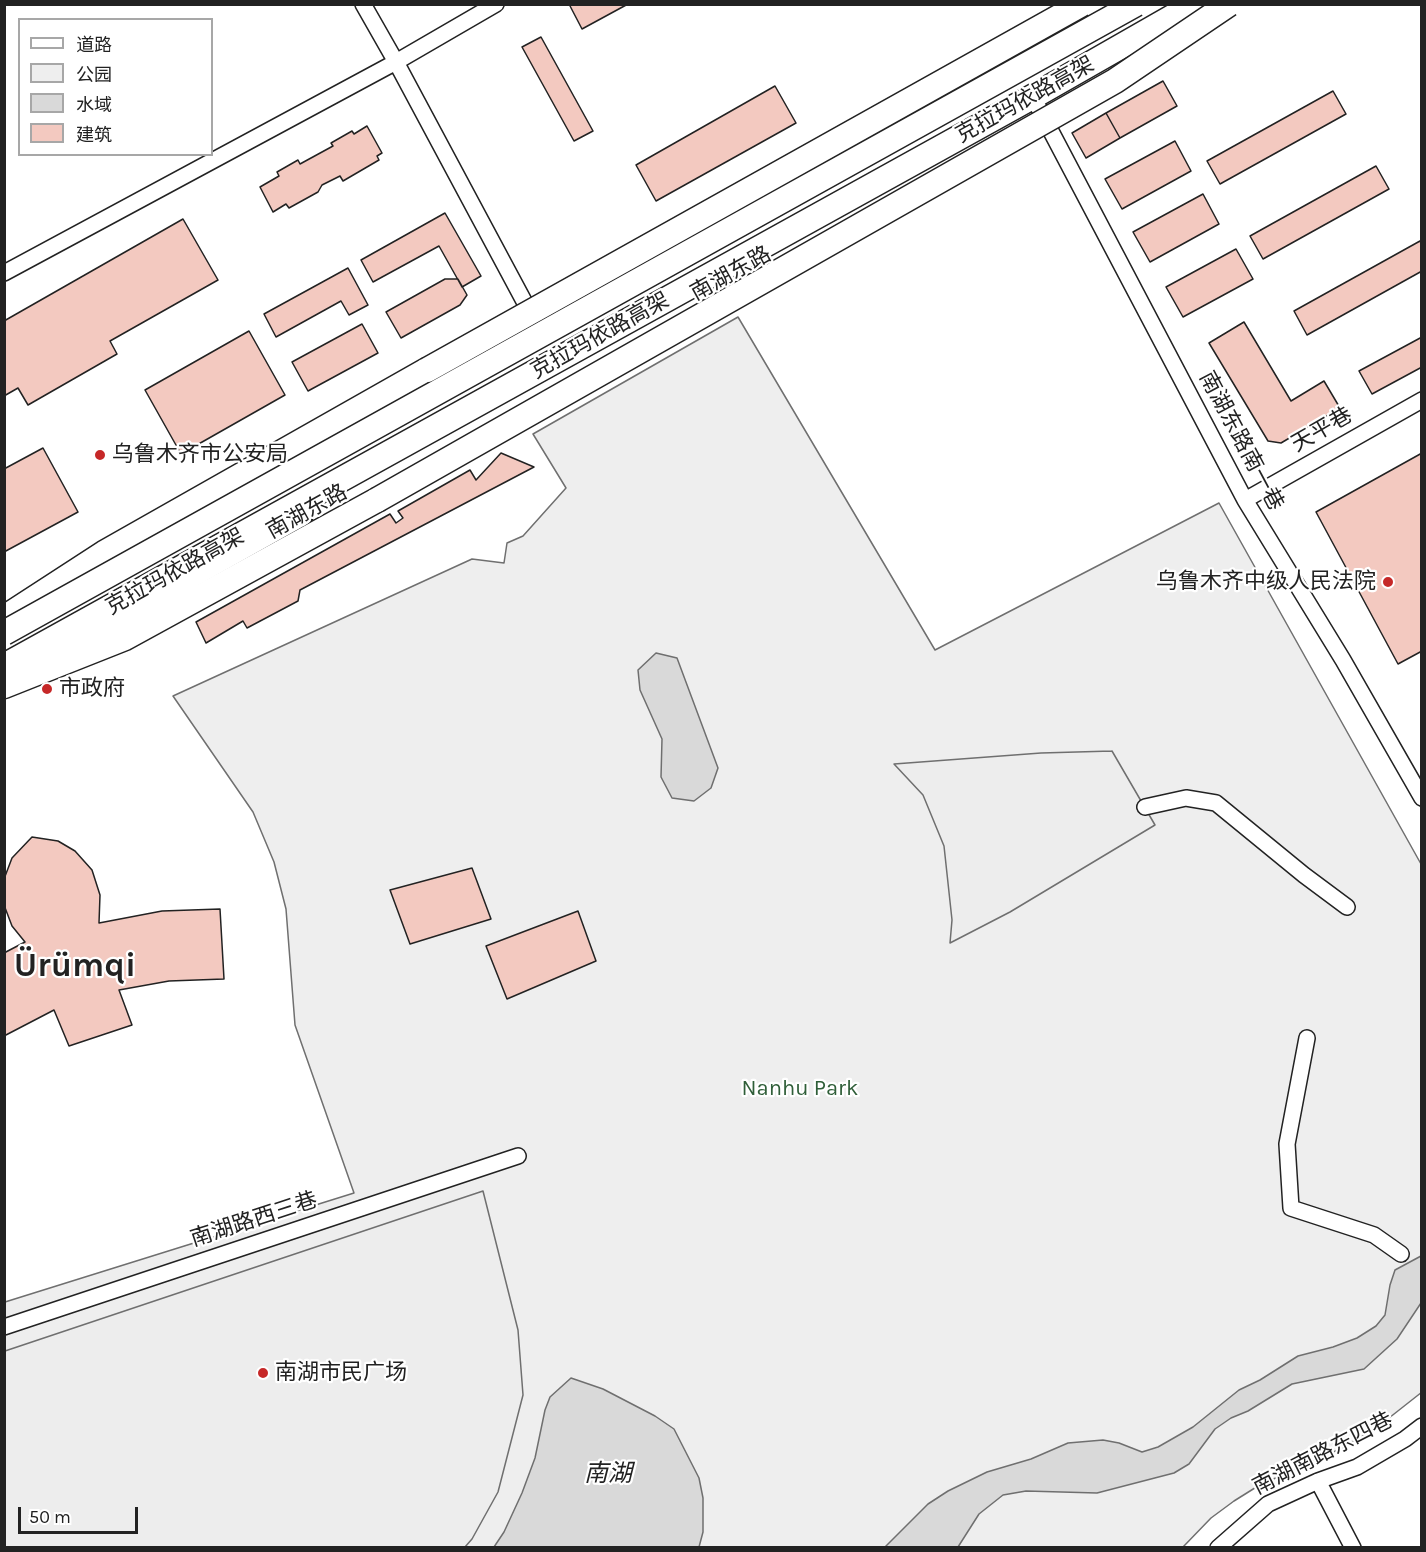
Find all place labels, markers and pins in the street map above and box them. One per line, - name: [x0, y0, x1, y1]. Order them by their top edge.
- place label: 乌鲁木齐市公安局: [112, 442, 288, 468]
- marker: 乌鲁木齐市公安局: [93, 448, 107, 462]
- place label: 乌鲁木齐中级人民法院: [1156, 569, 1376, 595]
- marker: 乌鲁木齐中级人民法院: [1381, 575, 1395, 589]
- place label: 市政府: [59, 676, 125, 702]
- marker: 市政府: [40, 682, 54, 696]
- place label: 南湖市民广场: [275, 1360, 407, 1386]
- marker: 南湖市民广场: [256, 1366, 270, 1380]

